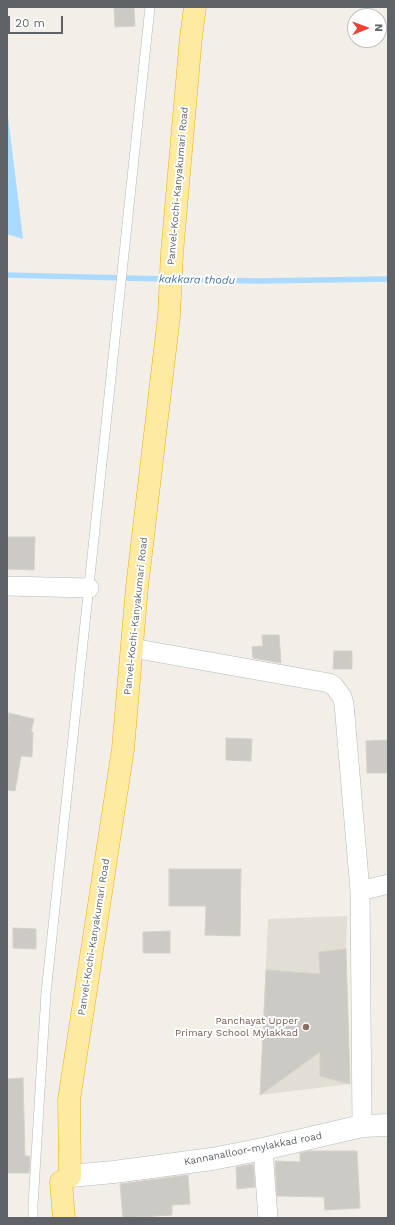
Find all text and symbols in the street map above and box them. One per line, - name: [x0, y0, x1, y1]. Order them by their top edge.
- scale bar: [10, 8, 65, 34]
- north arrow: [347, 8, 387, 48]
- text: 20 m: [15, 16, 45, 30]
- text: N: [372, 24, 385, 32]
- street label: Panvel-Kochi-Kanyakumari Road: [165, 106, 191, 266]
- water label: kakkara thodu: [159, 273, 235, 287]
- street label: Panvel-Kochi-Kanyakumari Road: [122, 536, 150, 696]
- street label: Panvel-Kochi-Kanyakumari Road: [76, 858, 112, 1016]
- place label: Panchayat Upper Primary School Mylakkad: [175, 1015, 298, 1038]
- marker: Panchayat Upper Primary School Mylakkad: [301, 1022, 311, 1032]
- street label: Kannanalloor-mylakkad road: [183, 1130, 323, 1168]

